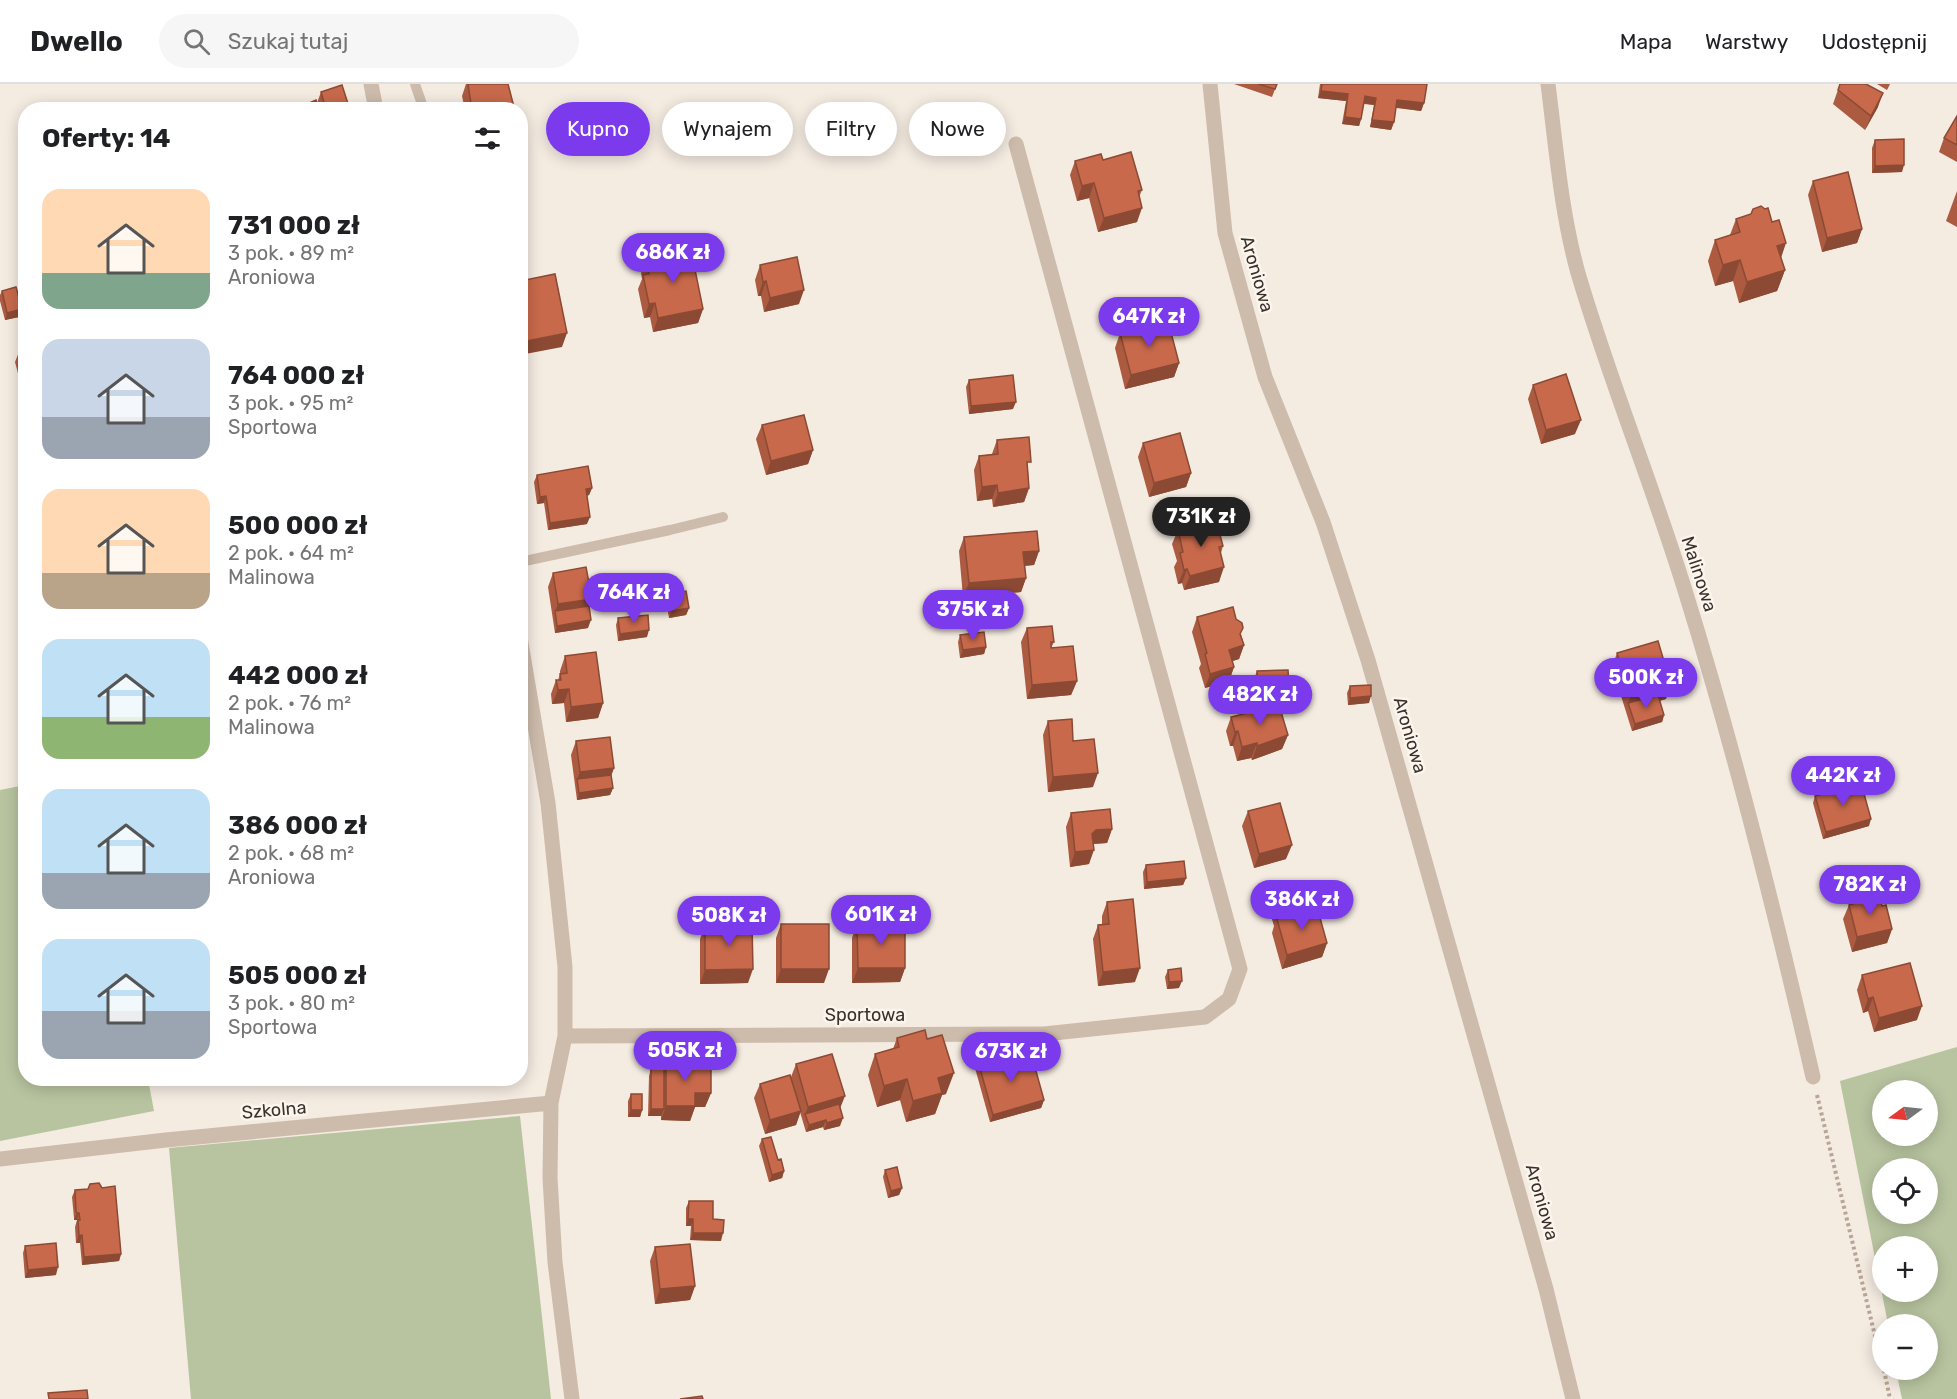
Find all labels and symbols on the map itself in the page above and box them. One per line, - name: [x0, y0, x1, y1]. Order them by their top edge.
- pin: 686K zł: [618, 233, 728, 284]
- street label: Aroniowa: [1236, 233, 1278, 315]
- pin: 647K zł: [1094, 297, 1204, 348]
- pin: 731K zł: [1146, 497, 1256, 548]
- street label: Malinowa: [1676, 533, 1722, 615]
- pin: 764K zł: [579, 573, 689, 624]
- pin: 375K zł: [918, 590, 1028, 641]
- pin: 500K zł: [1591, 658, 1701, 709]
- pin: 482K zł: [1205, 675, 1315, 726]
- street label: Aroniowa: [1389, 694, 1431, 776]
- pin: 442K zł: [1788, 756, 1898, 807]
- pin: 782K zł: [1815, 865, 1925, 916]
- pin: 386K zł: [1247, 880, 1357, 931]
- pin: 601K zł: [826, 895, 936, 946]
- pin: 508K zł: [674, 896, 784, 947]
- street label: Sportowa: [825, 1004, 905, 1026]
- pin: 505K zł: [630, 1031, 740, 1082]
- pin: 673K zł: [956, 1032, 1066, 1083]
- north arrow: [1872, 1080, 1938, 1146]
- street label: Szkolna: [241, 1096, 307, 1124]
- street label: Aroniowa: [1521, 1161, 1563, 1243]

